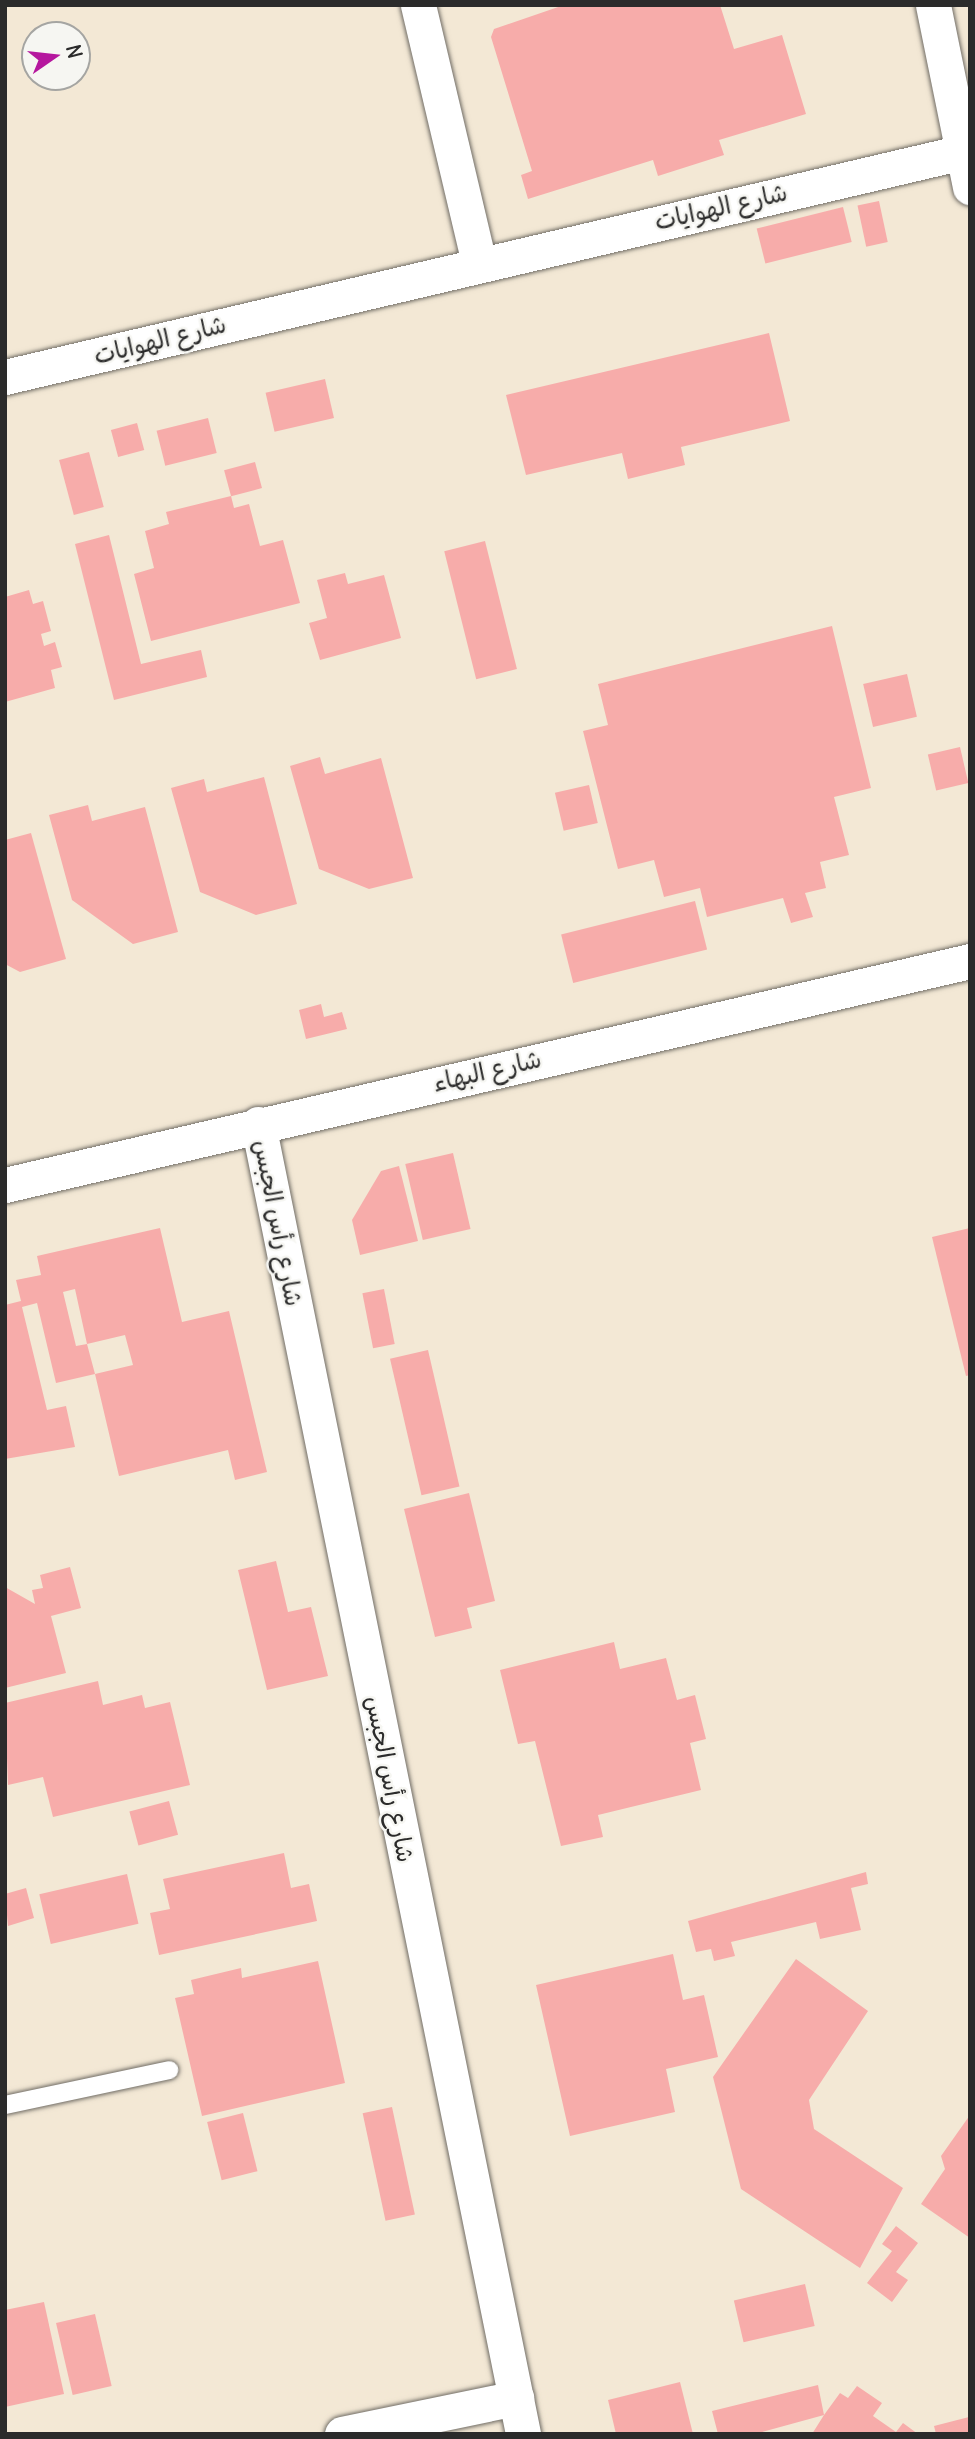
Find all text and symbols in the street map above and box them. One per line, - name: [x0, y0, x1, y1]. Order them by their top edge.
- north arrow: [21, 21, 91, 91]
- text: N: [61, 42, 88, 61]
- street label: شارع الهوايات: [652, 178, 790, 236]
- street label: شارع الهوايات: [91, 310, 229, 370]
- street label: شارع البهاء: [430, 1045, 544, 1097]
- street label: شارع رأس الجبس: [248, 1137, 308, 1309]
- street label: شارع رأس الجبس: [360, 1693, 420, 1865]

